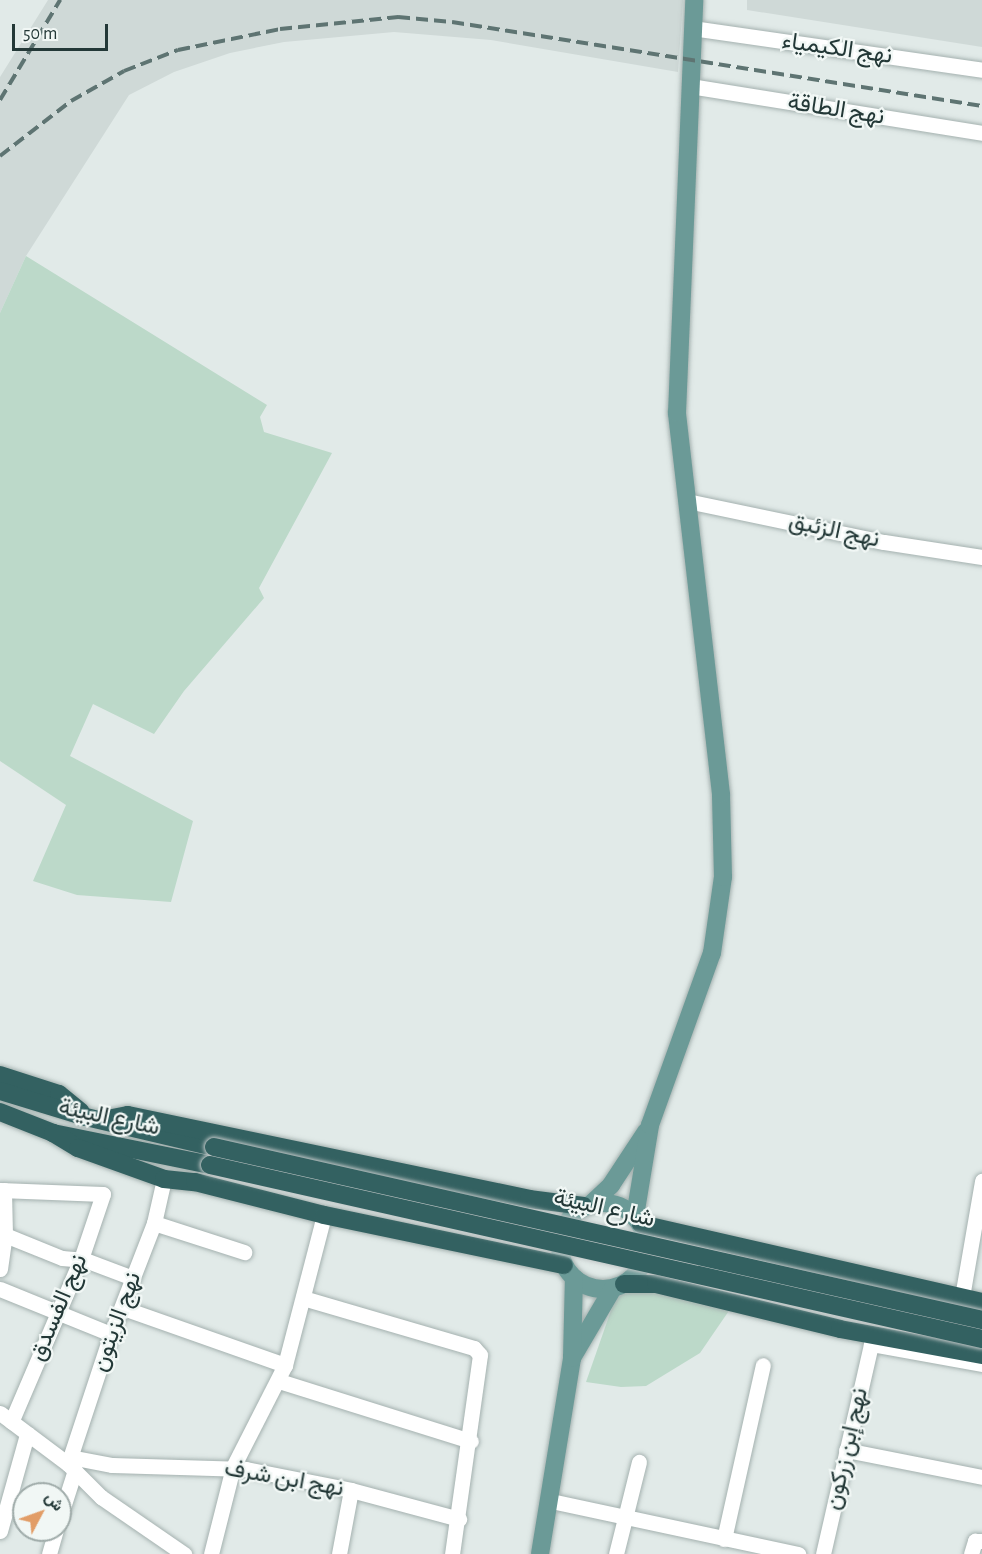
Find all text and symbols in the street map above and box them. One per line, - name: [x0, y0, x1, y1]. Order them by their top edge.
- scale bar: [15, 12, 111, 50]
- text: 50 m: [23, 25, 57, 43]
- street label: نهج الكيمياء: [780, 27, 894, 71]
- street label: نهج الطاقة: [786, 88, 886, 132]
- street label: نهج الزئبق: [786, 507, 882, 555]
- street label: شارع البيئة: [56, 1093, 162, 1143]
- street label: شارع البيئة: [551, 1183, 657, 1235]
- street label: نهج الفسدق: [24, 1250, 94, 1366]
- street label: نهج الزيتون: [86, 1268, 148, 1376]
- street label: نهج إبن زركون: [819, 1385, 875, 1513]
- street label: نهج ابن شرف: [222, 1454, 346, 1504]
- north arrow: [12, 1482, 72, 1542]
- text: ش: [42, 1489, 66, 1514]

